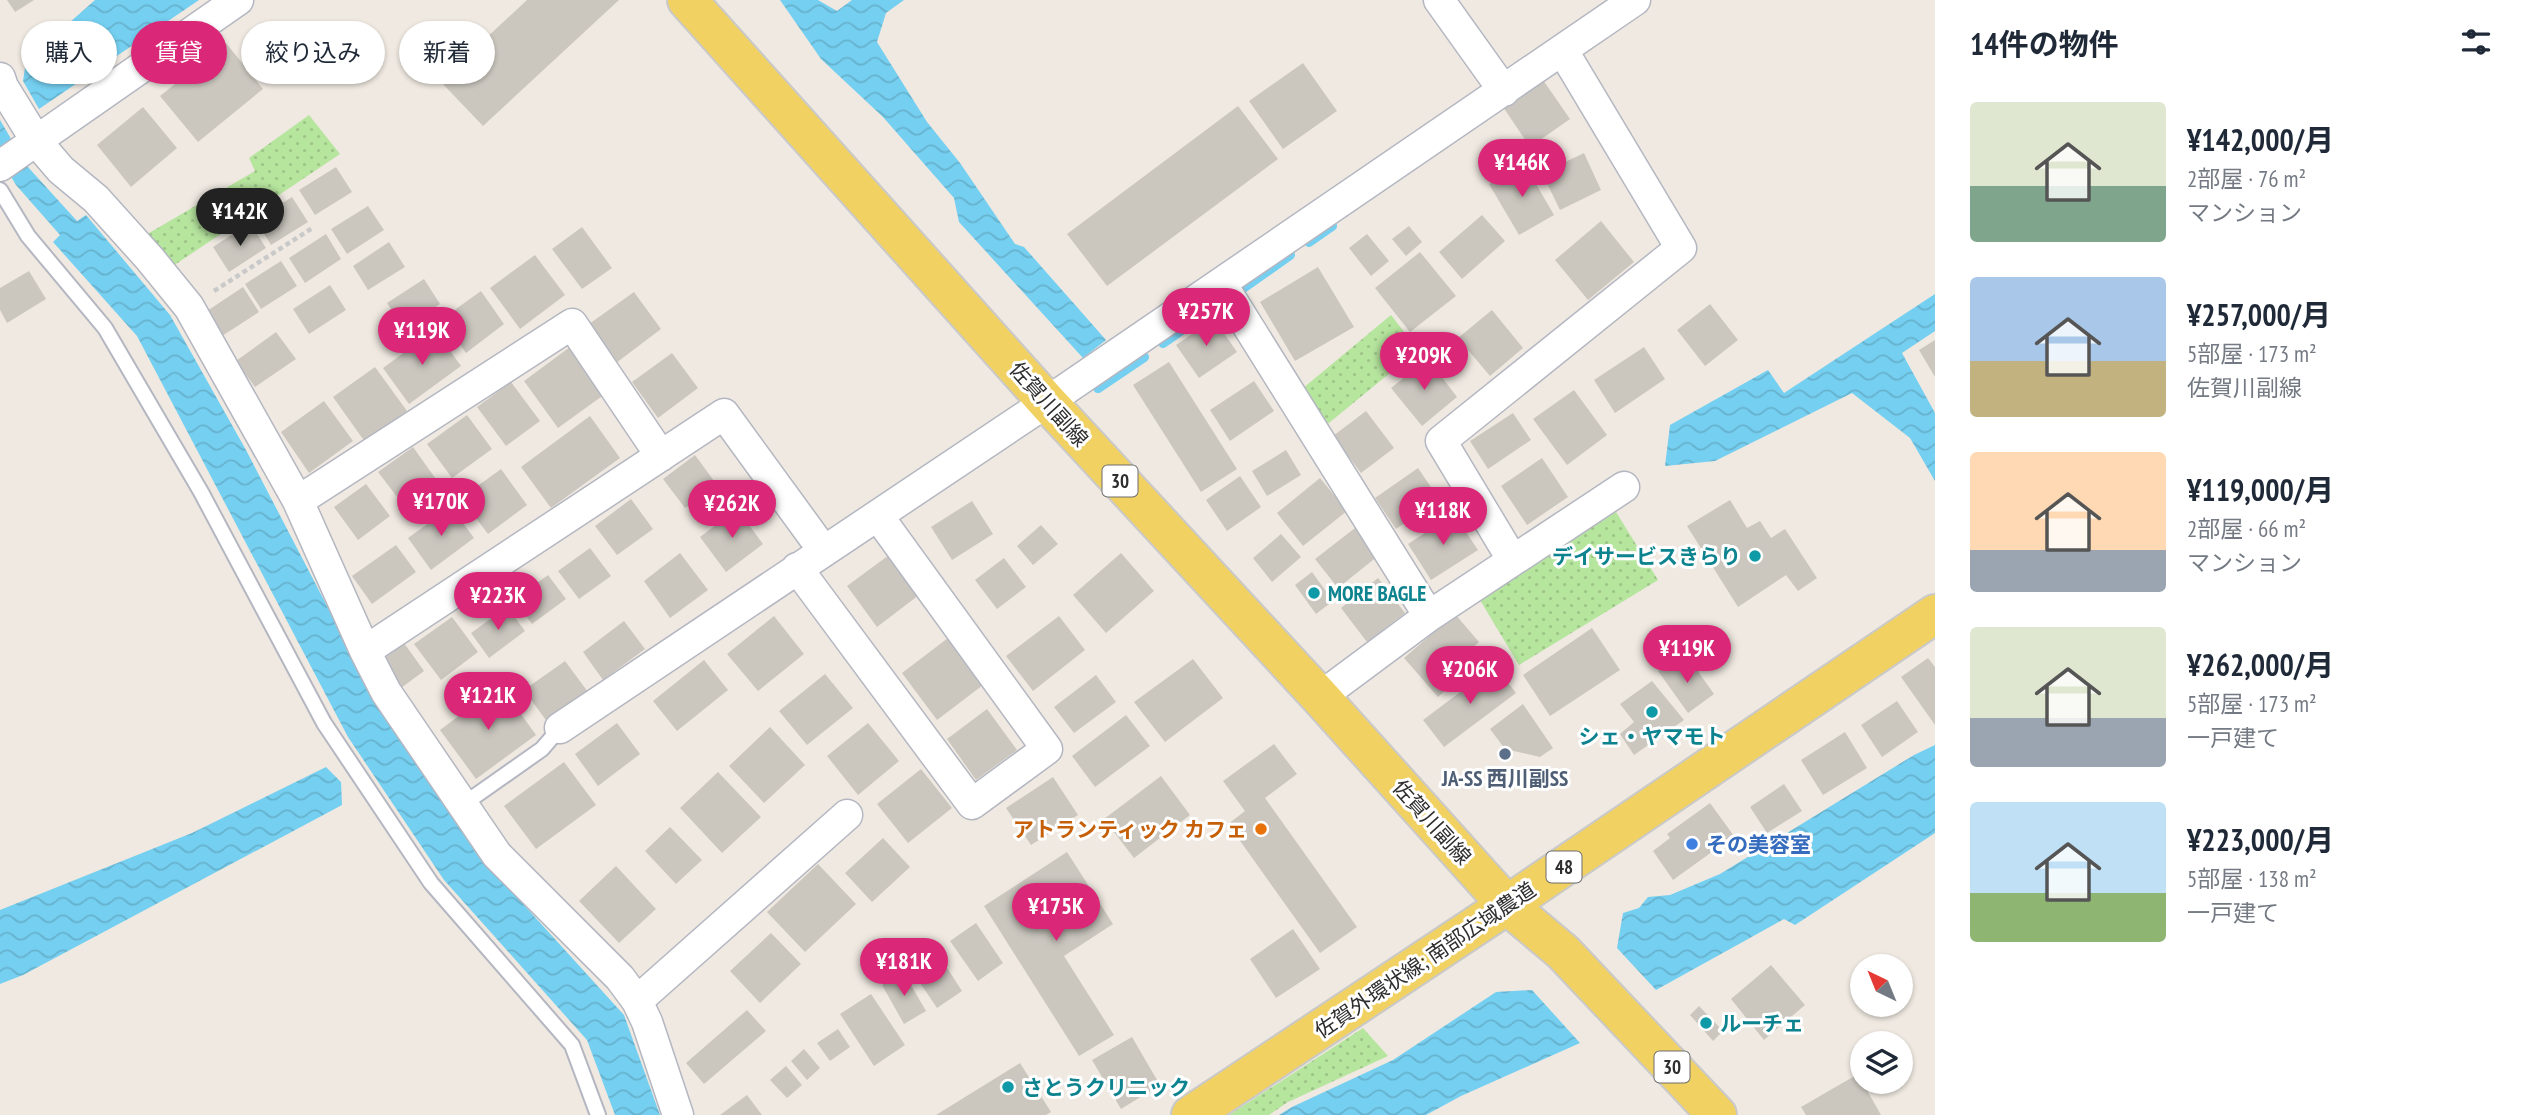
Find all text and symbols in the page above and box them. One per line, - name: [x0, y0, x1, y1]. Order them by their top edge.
- chip: 購入: [21, 21, 117, 84]
- chip: 賃貸: [131, 21, 227, 84]
- chip: 絞り込み: [241, 21, 385, 84]
- chip: 新着: [399, 21, 495, 84]
- icon: filters: [2457, 23, 2495, 61]
- text: 14件の物件: [1970, 24, 2119, 63]
- text: ¥142,000/月: [2187, 120, 2334, 159]
- icon: home: [2026, 130, 2110, 214]
- pin: ¥146K: [1473, 140, 1571, 199]
- text: ¥146K: [1494, 147, 1550, 176]
- text: 2部屋 · 76 m²: [2187, 164, 2306, 193]
- pin: ¥142K: [191, 188, 289, 248]
- text: ¥142K: [212, 196, 268, 225]
- text: マンション: [2187, 198, 2302, 227]
- pin: ¥257K: [1157, 288, 1255, 348]
- text: ¥257,000/月: [2187, 295, 2331, 334]
- text: ¥257K: [1178, 296, 1234, 325]
- icon: home: [2026, 305, 2110, 389]
- pin: ¥119K: [373, 308, 471, 367]
- text: ¥119K: [394, 315, 450, 344]
- pin: ¥209K: [1375, 332, 1473, 392]
- text: 5部屋 · 173 m²: [2187, 339, 2317, 368]
- text: ¥209K: [1396, 340, 1452, 369]
- street label: 佐賀川副線: [1004, 356, 1094, 452]
- text: 佐賀川副線: [2187, 373, 2302, 402]
- road number: 30: [1102, 466, 1138, 496]
- text: ¥119,000/月: [2187, 470, 2334, 509]
- pin: ¥170K: [392, 478, 490, 538]
- pin: ¥262K: [683, 480, 781, 540]
- icon: home: [2026, 480, 2110, 564]
- text: ¥170K: [413, 486, 469, 515]
- text: ¥262K: [704, 488, 760, 517]
- pin: ¥118K: [1394, 488, 1492, 547]
- text: ¥118K: [1415, 495, 1471, 524]
- text: 2部屋 · 66 m²: [2187, 514, 2306, 543]
- place label: デイサービスきらり: [1552, 543, 1741, 570]
- marker: デイサービスきらり: [1747, 548, 1763, 564]
- text: マンション: [2187, 548, 2302, 577]
- pin: ¥223K: [449, 572, 547, 632]
- text: ¥223K: [470, 580, 526, 609]
- place label: MORE BAGLE: [1328, 580, 1426, 607]
- marker: MORE BAGLE: [1306, 585, 1322, 601]
- pin: ¥119K: [1638, 626, 1736, 685]
- text: ¥119K: [1659, 633, 1715, 662]
- text: ¥262,000/月: [2187, 645, 2334, 684]
- pin: ¥206K: [1421, 646, 1519, 706]
- text: ¥206K: [1442, 654, 1498, 683]
- icon: home: [2026, 655, 2110, 739]
- pin: ¥121K: [439, 672, 537, 732]
- text: ¥121K: [460, 680, 516, 709]
- text: 5部屋 · 173 m²: [2187, 689, 2317, 718]
- marker: シェ・ヤマモト: [1644, 704, 1660, 720]
- place label: シェ・ヤマモト: [1579, 723, 1726, 750]
- text: 一戸建て: [2187, 723, 2279, 752]
- marker: JA-SS 西川副SS: [1497, 746, 1513, 762]
- place label: JA-SS 西川副SS: [1441, 765, 1568, 792]
- street label: 佐賀川副線: [1387, 774, 1477, 870]
- place label: アトランティック カフェ: [1013, 816, 1247, 843]
- text: ¥223,000/月: [2187, 820, 2334, 859]
- marker: アトランティック カフェ: [1253, 821, 1269, 837]
- icon: home: [2026, 830, 2110, 914]
- place label: その美容室: [1706, 831, 1811, 858]
- marker: その美容室: [1684, 836, 1700, 852]
- road number: 48: [1546, 852, 1582, 882]
- text: 5部屋 · 138 m²: [2187, 864, 2317, 893]
- street label: 佐賀外環状線; 南部広域農道: [1309, 876, 1541, 1044]
- pin: ¥175K: [1007, 884, 1105, 943]
- text: ¥175K: [1028, 891, 1084, 920]
- text: 一戸建て: [2187, 898, 2279, 927]
- pin: ¥181K: [855, 939, 953, 998]
- text: ¥181K: [876, 946, 932, 975]
- north arrow: [1850, 954, 1913, 1017]
- map controls: [1850, 954, 1913, 1094]
- place label: ルーチェ: [1720, 1010, 1804, 1037]
- marker: ルーチェ: [1698, 1015, 1714, 1031]
- button: layers: [1850, 1031, 1913, 1094]
- road number: 30: [1654, 1051, 1690, 1082]
- place label: さとうクリニック: [1022, 1074, 1190, 1101]
- marker: さとうクリニック: [1000, 1079, 1016, 1095]

